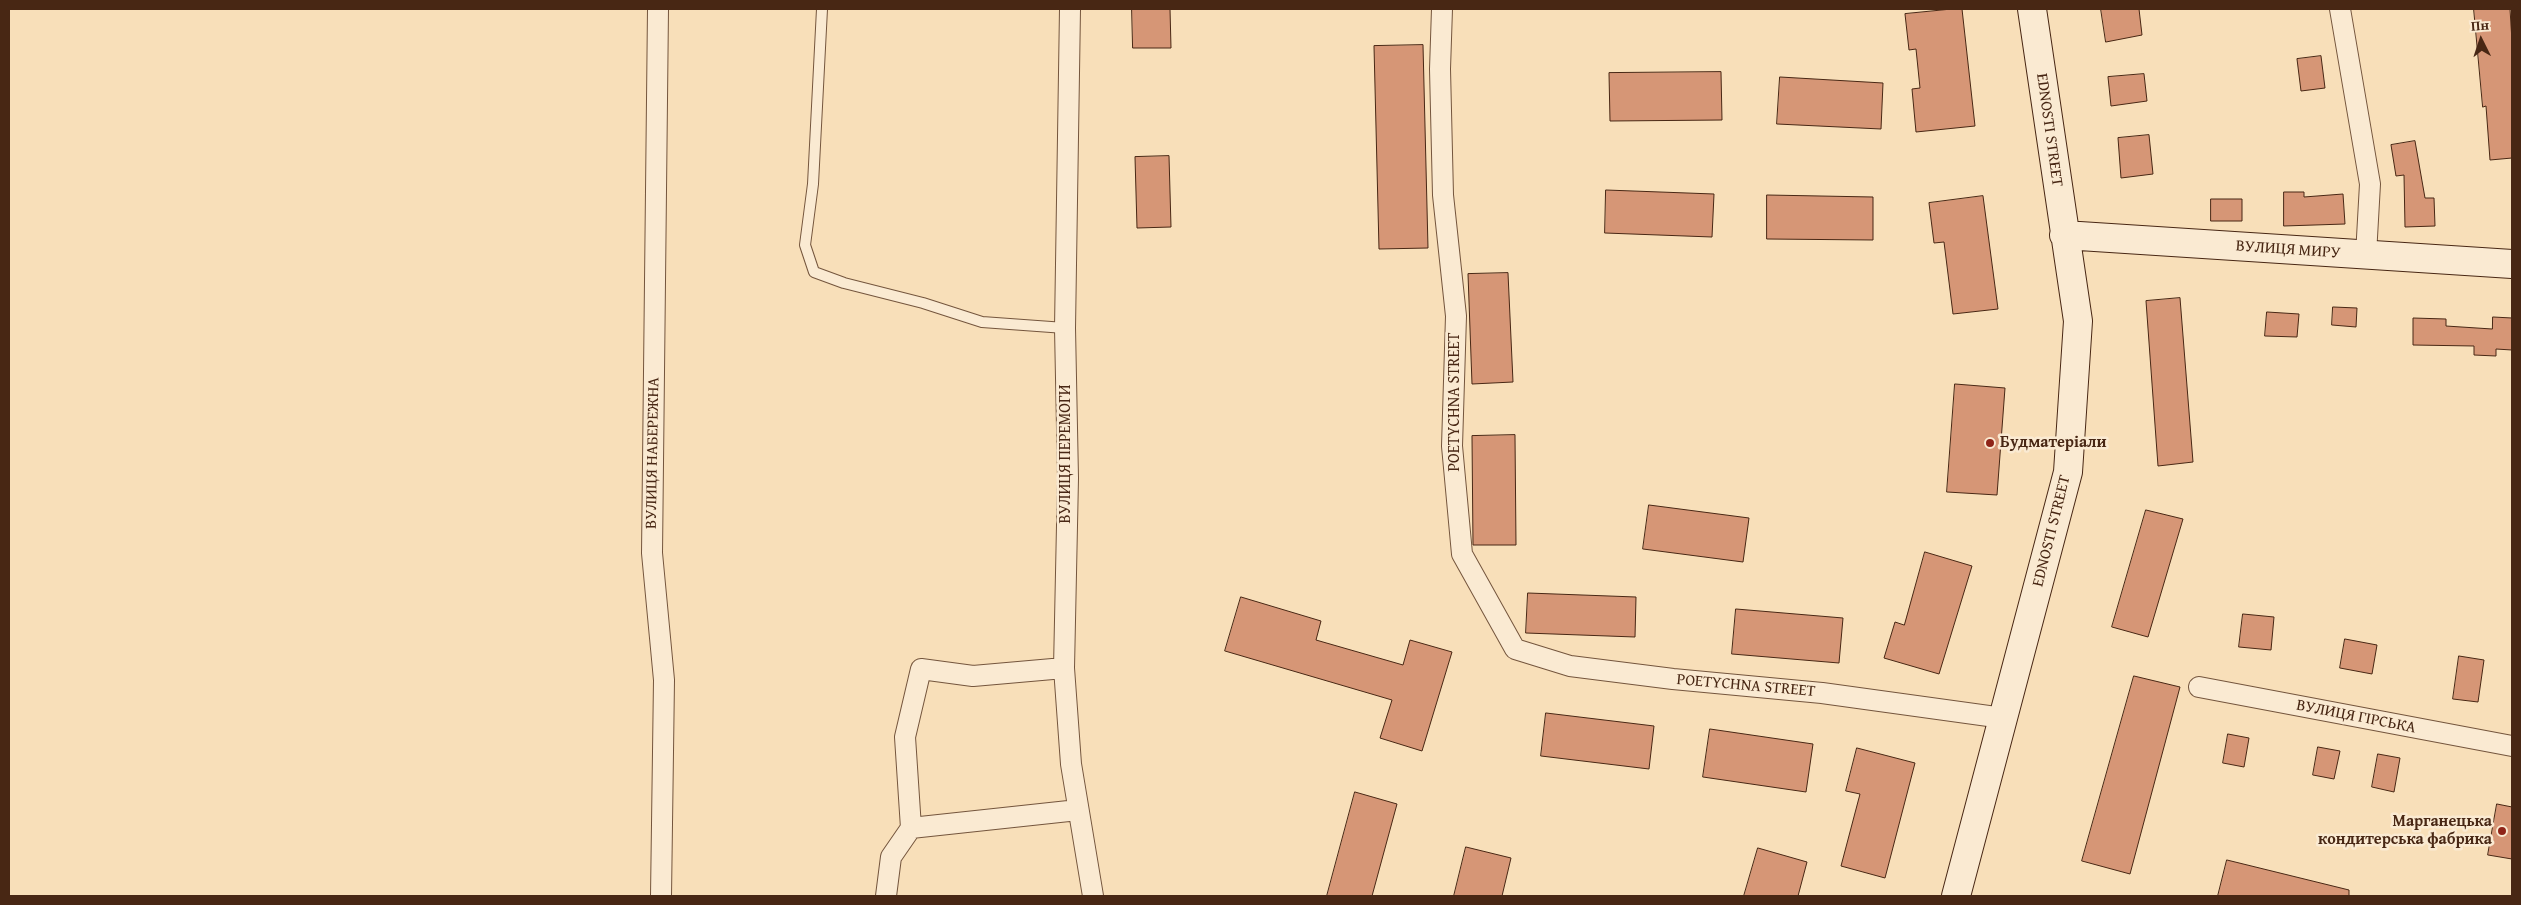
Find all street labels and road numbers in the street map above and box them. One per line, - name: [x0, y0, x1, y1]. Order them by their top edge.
- street label: EDNOSTI STREET: [2032, 72, 2066, 188]
- street label: ВУЛИЦЯ МИРУ: [2235, 237, 2341, 263]
- street label: POETYCHNA STREET: [1445, 332, 1465, 472]
- street label: ВУЛИЦЯ НАБЕРЕЖНА: [642, 377, 664, 529]
- street label: ВУЛИЦЯ ПЕРЕМОГИ: [1056, 385, 1076, 523]
- street label: EDNOSTI STREET: [2029, 473, 2075, 589]
- street label: POETYCHNA STREET: [1676, 670, 1816, 702]
- street label: ВУЛИЦЯ ГІРСЬКА: [2295, 696, 2417, 738]

